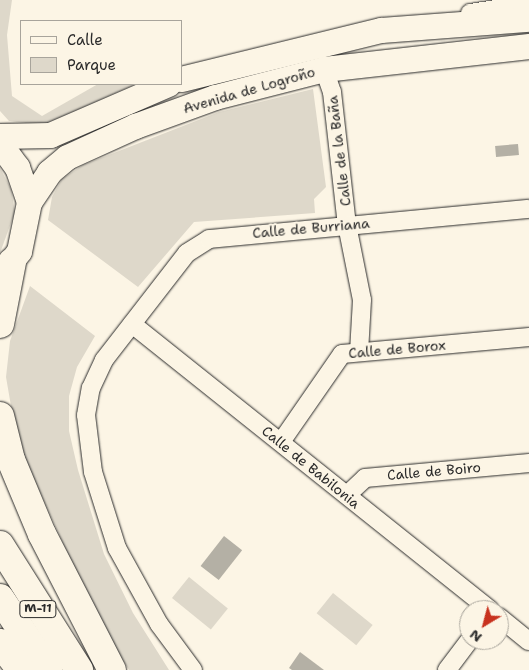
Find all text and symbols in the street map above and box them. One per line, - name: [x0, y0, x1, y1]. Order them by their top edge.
- legend: [20, 20, 182, 85]
- text: Calle: [67, 30, 103, 50]
- text: Parque: [67, 55, 116, 75]
- street label: Avenida de Logroño: [181, 63, 317, 117]
- street label: Calle de la Baña: [324, 95, 354, 207]
- street label: Calle de Burriana: [252, 215, 370, 241]
- street label: Calle de Borox: [348, 336, 446, 362]
- street label: Calle de Babilonia: [258, 422, 364, 512]
- street label: Calle de Boiro: [386, 459, 482, 483]
- road number: M-11: [19, 600, 57, 618]
- north arrow: [459, 600, 509, 650]
- text: N: [466, 626, 485, 647]

